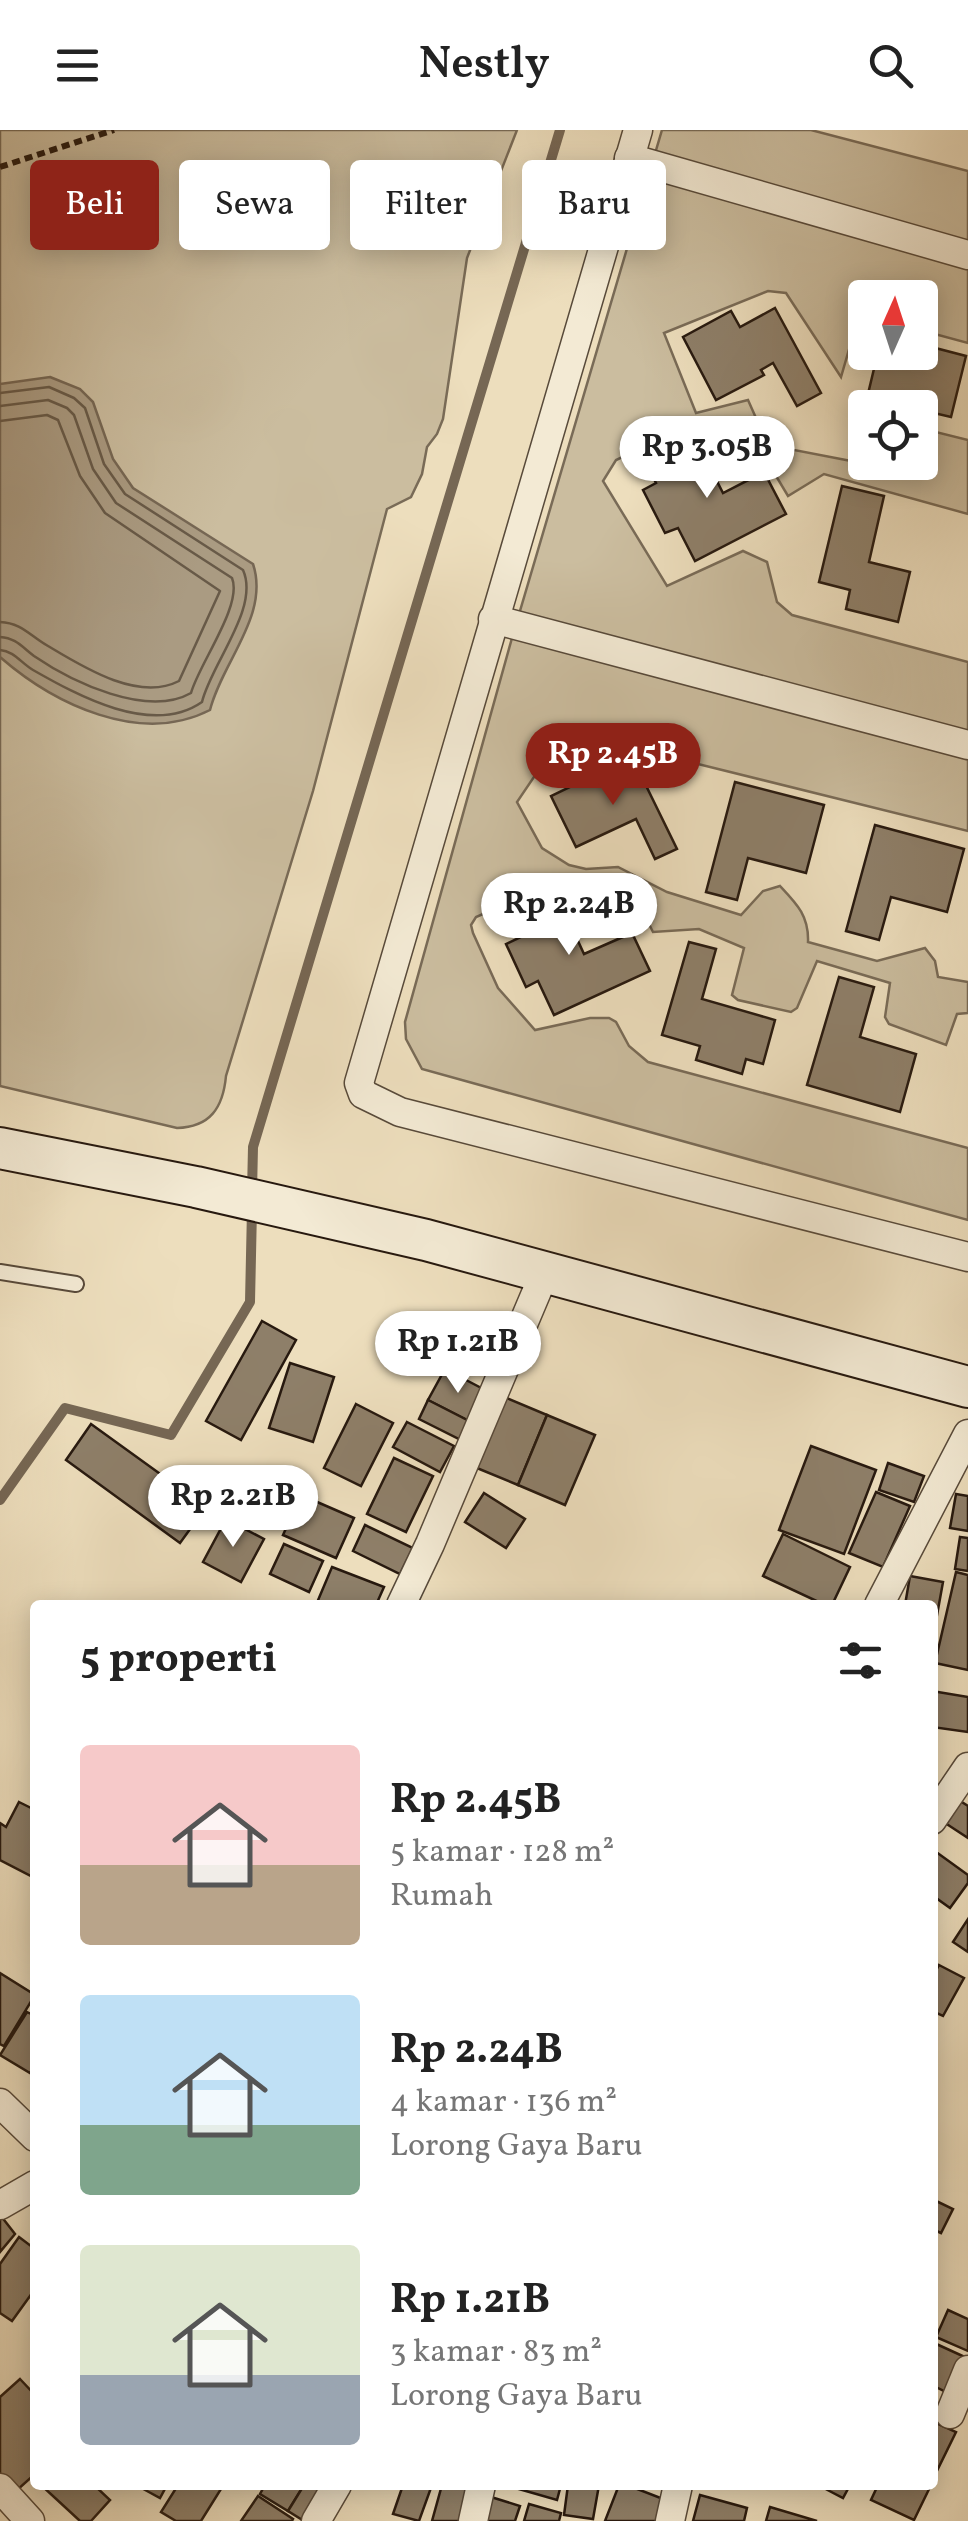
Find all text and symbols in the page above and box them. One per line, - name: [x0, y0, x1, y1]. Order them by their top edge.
- text: Nestly: [418, 34, 550, 97]
- icon: menu: [50, 38, 105, 93]
- icon: search: [863, 38, 918, 93]
- chip: Beli: [30, 160, 159, 250]
- chip: Sewa: [179, 160, 330, 250]
- chip: Filter: [350, 160, 502, 250]
- chip: Baru: [522, 160, 666, 250]
- north arrow: [848, 280, 938, 370]
- map controls: [848, 280, 938, 480]
- button: locate: [848, 390, 938, 480]
- pin: Rp 3.05B: [604, 416, 810, 501]
- text: Rp 3.05B: [642, 426, 772, 470]
- pin: Rp 2.45B: [510, 723, 716, 808]
- text: Rp 2.45B: [548, 733, 678, 777]
- pin: Rp 2.24B: [466, 873, 672, 958]
- text: Rp 2.24B: [503, 883, 635, 927]
- pin: Rp 1.21B: [355, 1311, 561, 1396]
- text: Rp 1.21B: [397, 1321, 519, 1365]
- pin: Rp 2.21B: [130, 1465, 336, 1550]
- text: Rp 2.21B: [170, 1475, 296, 1519]
- text: 5 properti: [80, 1631, 277, 1690]
- icon: filters: [833, 1633, 888, 1688]
- text: Rp 2.45B: [390, 1772, 561, 1831]
- icon: home: [160, 1785, 280, 1905]
- text: 5 kamar · 128 m²: [390, 1831, 614, 1875]
- text: Rumah: [390, 1875, 493, 1919]
- text: Rp 2.24B: [390, 2022, 563, 2081]
- icon: home: [160, 2035, 280, 2155]
- text: 4 kamar · 136 m²: [390, 2081, 617, 2125]
- text: Lorong Gaya Baru: [390, 2125, 643, 2169]
- text: Rp 1.21B: [390, 2272, 550, 2331]
- icon: home: [160, 2285, 280, 2405]
- text: 3 kamar · 83 m²: [390, 2331, 602, 2375]
- text: Lorong Gaya Baru: [390, 2375, 643, 2419]

